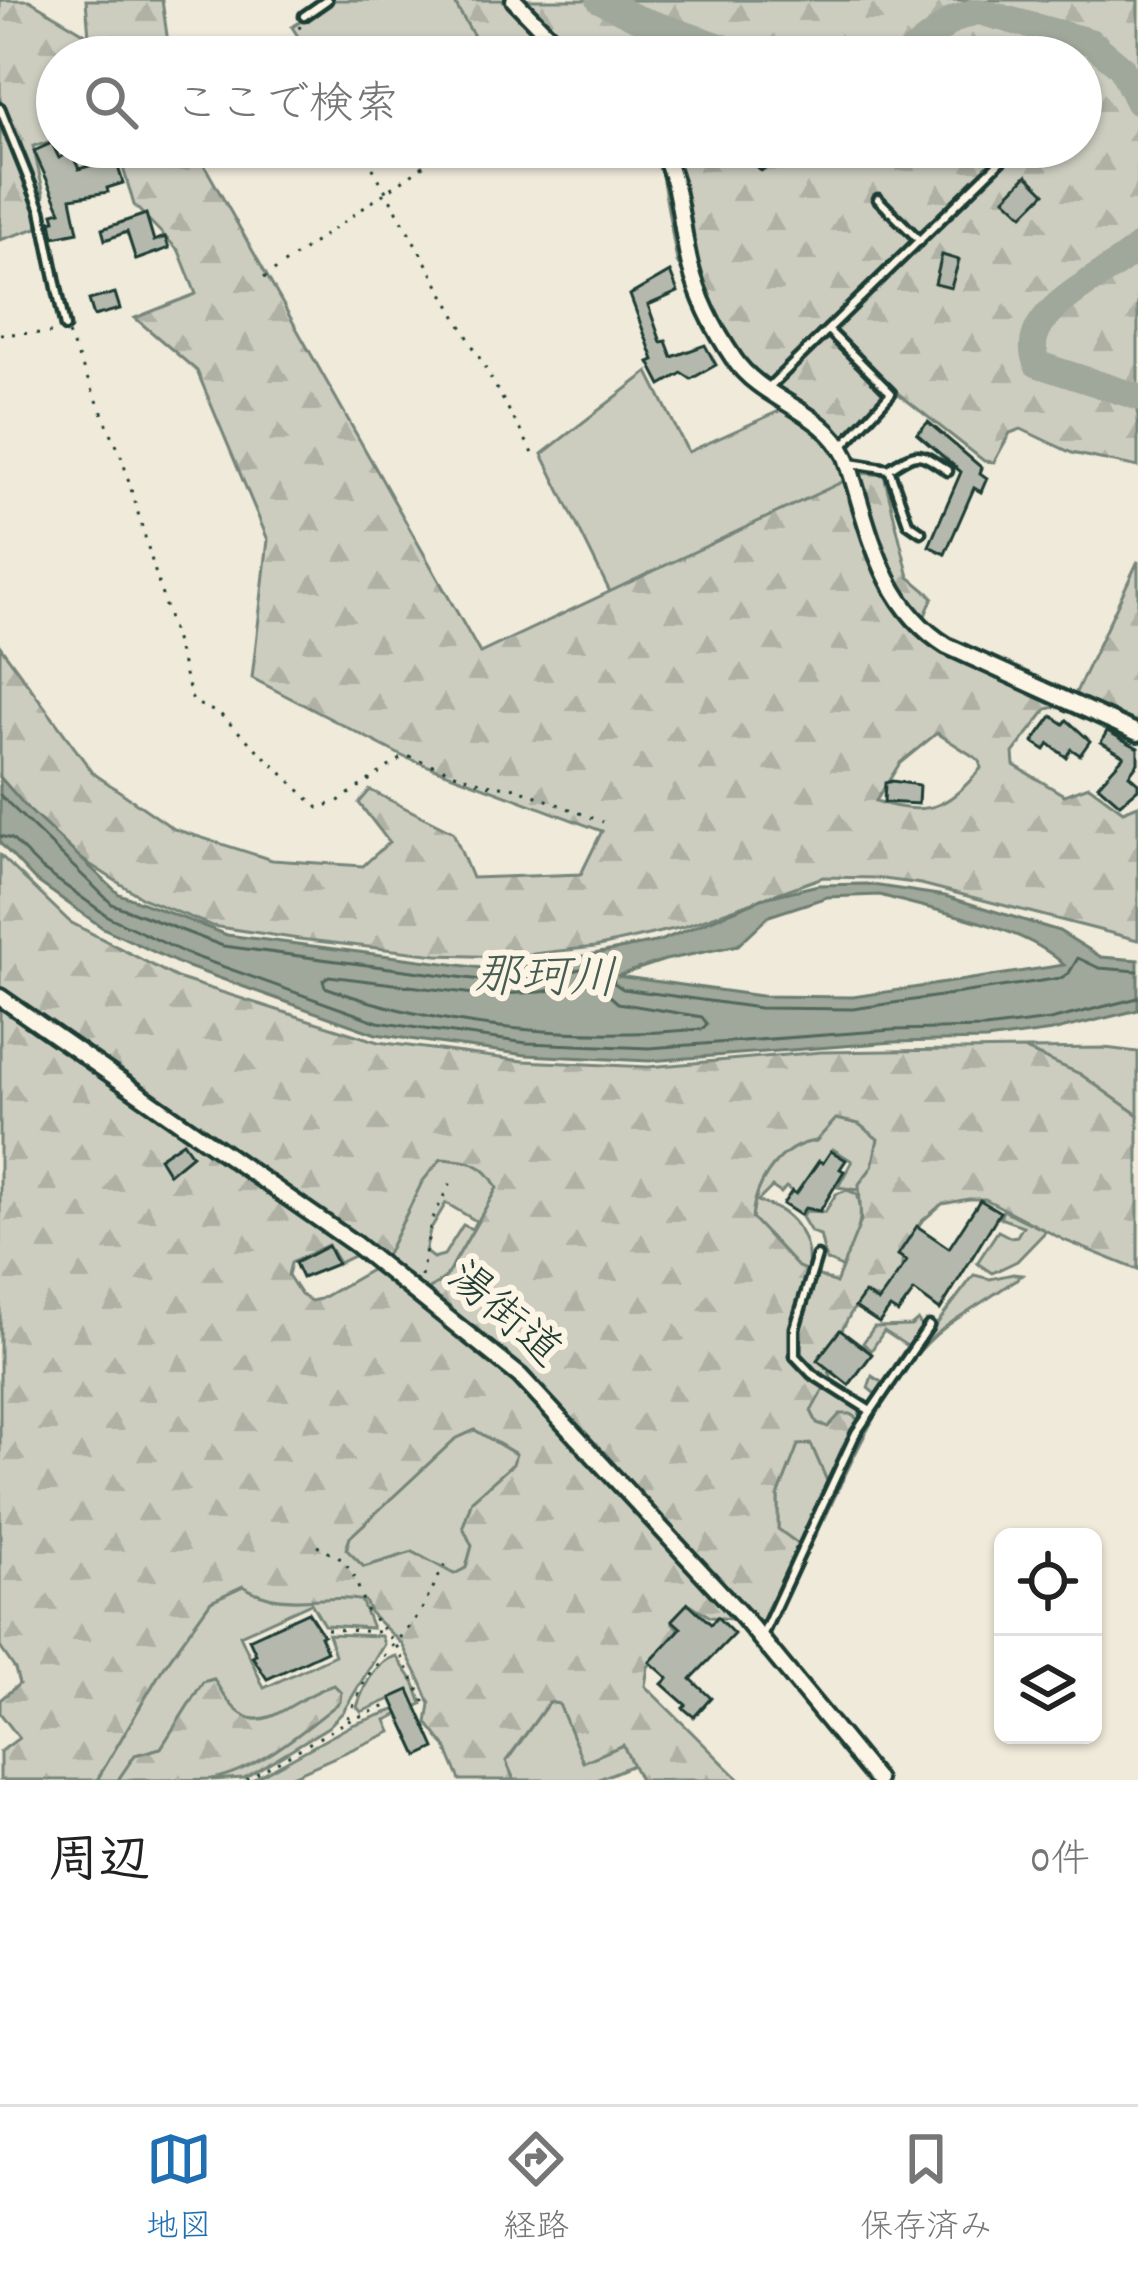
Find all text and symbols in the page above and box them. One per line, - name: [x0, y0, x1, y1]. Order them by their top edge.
- search box: [36, 36, 1102, 168]
- icon: search: [78, 69, 144, 135]
- text: ここで検索: [174, 76, 399, 140]
- water label: 那珂川: [472, 946, 618, 1018]
- street label: 湯街道: [430, 1249, 574, 1385]
- map controls: [994, 1528, 1102, 1744]
- button: locate: [994, 1528, 1102, 1636]
- button: layers: [994, 1636, 1102, 1744]
- text: 周辺: [48, 1829, 150, 1901]
- text: 0件: [1030, 1836, 1090, 1891]
- tab: 地図: [146, 2126, 212, 2253]
- tab: 経路: [503, 2126, 569, 2253]
- tab: 保存済み: [860, 2126, 992, 2253]

